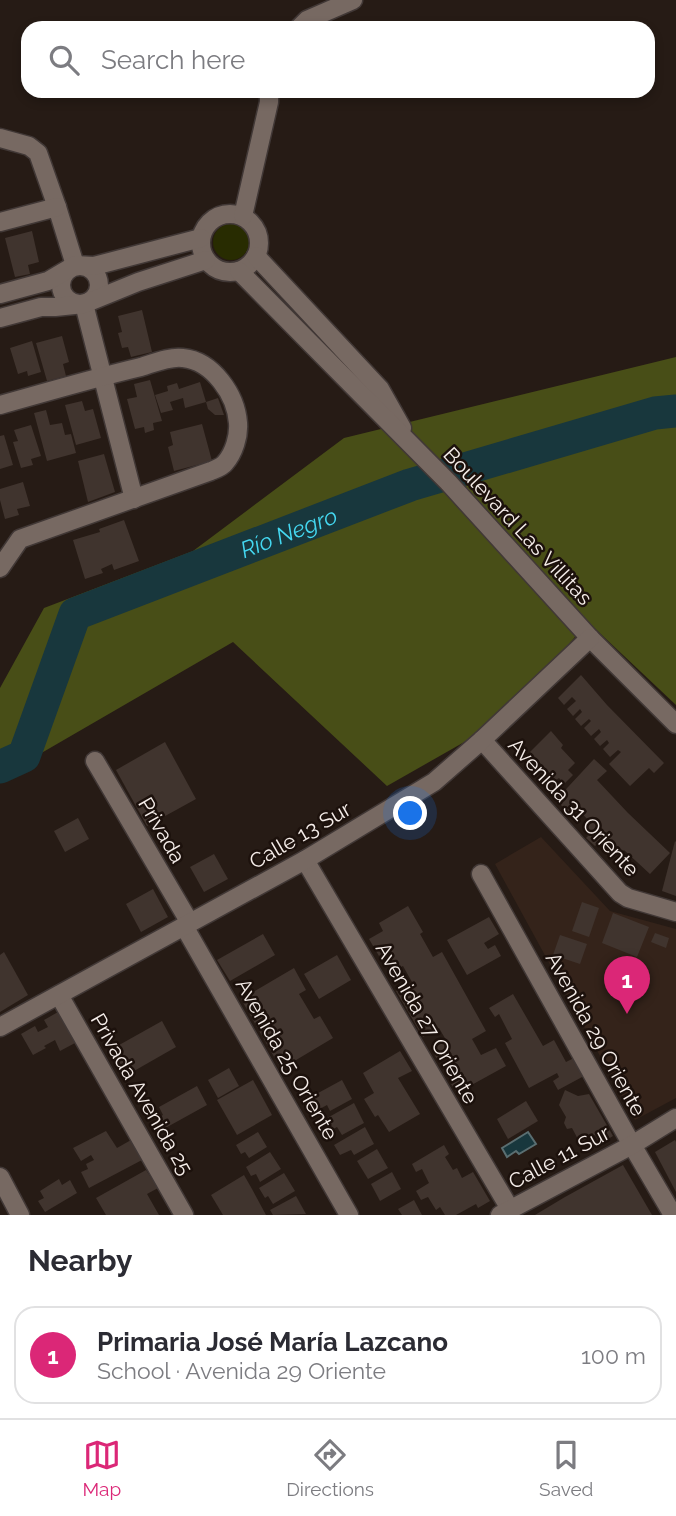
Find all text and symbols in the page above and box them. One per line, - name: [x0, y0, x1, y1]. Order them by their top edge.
- search box: [21, 21, 655, 98]
- icon: search: [45, 41, 83, 79]
- text: Search here: [101, 45, 245, 75]
- street label: Boulevard Las Villitas: [438, 442, 598, 610]
- water label: Río Negro: [236, 501, 341, 563]
- street label: Avenida 31 Oriente: [503, 733, 645, 881]
- street label: Privada: [133, 793, 191, 867]
- street label: Calle 13 Sur: [245, 796, 356, 874]
- your location: [393, 796, 427, 830]
- street label: Avenida 27 Oriente: [371, 938, 483, 1108]
- street label: Avenida 29 Oriente: [541, 948, 651, 1120]
- pin: 1: [604, 956, 650, 1014]
- street label: Avenida 25 Oriente: [231, 974, 343, 1144]
- street label: Privada Avenida 25: [86, 1009, 198, 1179]
- street label: Calle 11 Sur: [504, 1120, 614, 1194]
- text: Nearby: [28, 1243, 132, 1278]
- text: Primaria José María Lazcano: [97, 1327, 448, 1357]
- text: 1: [47, 1342, 59, 1369]
- text: 100 m: [581, 1342, 646, 1369]
- text: School · Avenida 29 Oriente: [97, 1357, 386, 1384]
- tab: Map: [83, 1436, 121, 1500]
- tab: Directions: [286, 1436, 374, 1500]
- tab: Saved: [539, 1436, 593, 1500]

